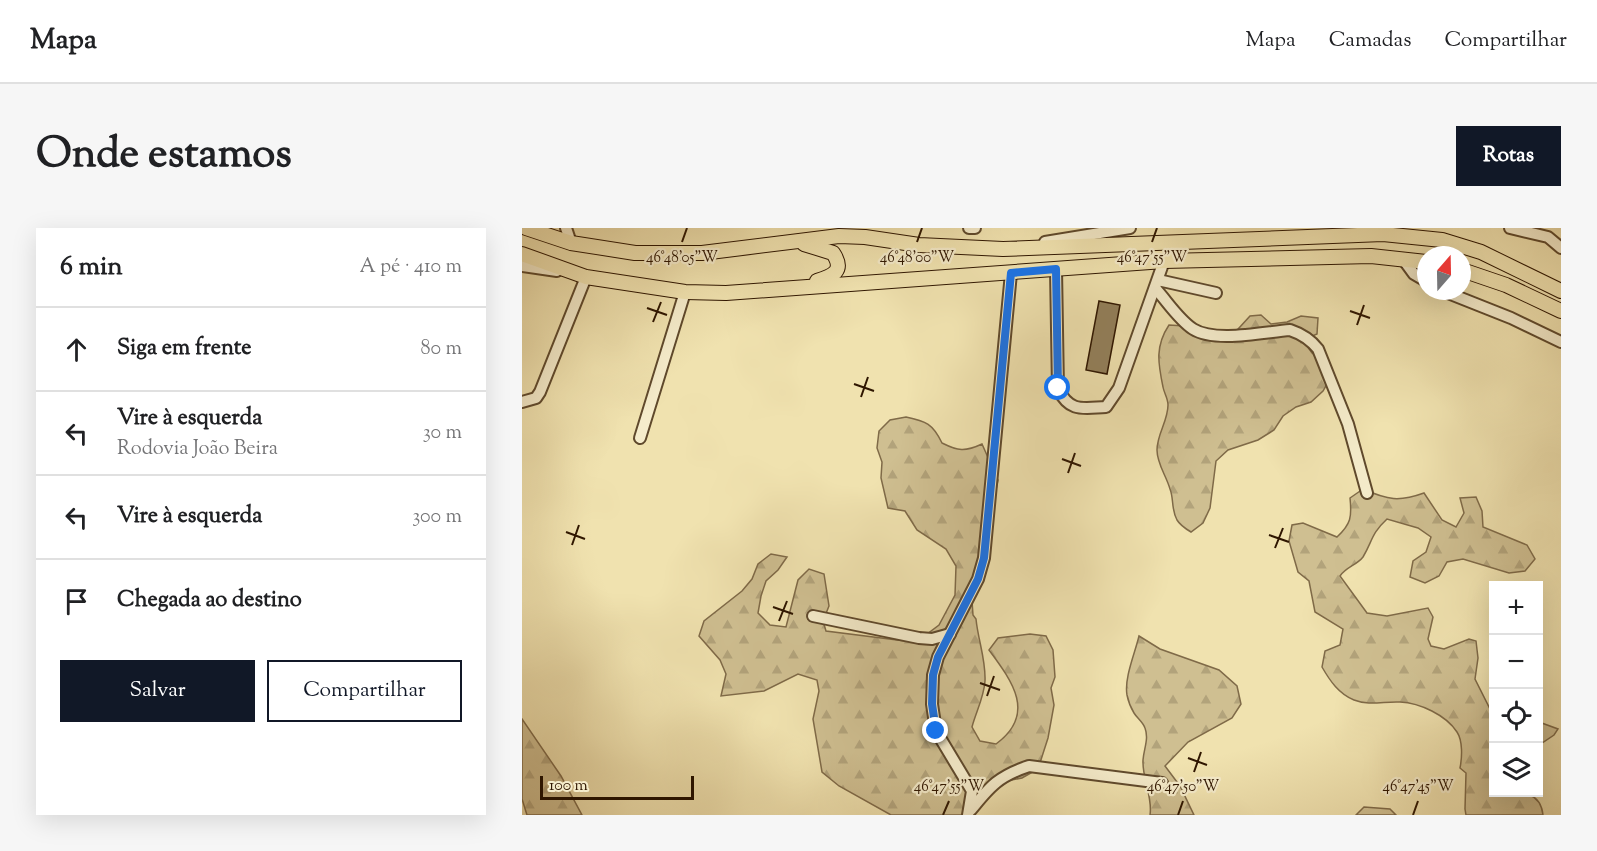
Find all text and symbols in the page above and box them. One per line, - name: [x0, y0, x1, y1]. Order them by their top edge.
- text: Mapa: [30, 21, 97, 61]
- text: Mapa: [1246, 26, 1296, 56]
- text: Camadas: [1329, 26, 1412, 56]
- text: Compartilhar: [1445, 26, 1567, 56]
- text: Onde estamos: [36, 126, 292, 186]
- button: Rotas: [1456, 126, 1561, 186]
- north arrow: [1417, 246, 1471, 300]
- text: 46°48'05"W: [646, 248, 718, 269]
- text: 46°48'00"W: [880, 248, 955, 269]
- text: 46°47'55"W: [1117, 248, 1187, 269]
- text: 6 min: [60, 249, 123, 286]
- text: A pé · 410 m: [359, 253, 462, 282]
- icon: ahead: [60, 333, 93, 366]
- text: Siga em frente: [117, 333, 252, 365]
- text: 80 m: [421, 335, 462, 364]
- route start: [1044, 374, 1070, 400]
- text: Vire à esquerda: [117, 403, 262, 435]
- icon: left: [60, 417, 93, 450]
- text: 30 m: [423, 419, 462, 448]
- text: Rodovia João Beira: [117, 435, 278, 464]
- icon: left: [60, 501, 93, 534]
- text: Vire à esquerda: [117, 501, 262, 533]
- text: 300 m: [412, 503, 462, 532]
- map controls: [1489, 581, 1543, 797]
- button: +: [1489, 581, 1543, 635]
- icon: arrive: [60, 585, 93, 618]
- text: Chegada ao destino: [117, 585, 302, 617]
- button: −: [1489, 635, 1543, 689]
- button: Salvar: [60, 660, 255, 722]
- button: Compartilhar: [267, 660, 462, 722]
- button: locate: [1489, 689, 1543, 743]
- route end: [922, 717, 948, 743]
- button: layers: [1489, 743, 1543, 797]
- scale bar: [540, 773, 694, 800]
- text: 100 m: [549, 775, 588, 798]
- text: 46°47'55"W: [914, 777, 984, 798]
- text: 46°47'50"W: [1147, 777, 1220, 798]
- text: 46°47'45"W: [1382, 777, 1454, 798]

